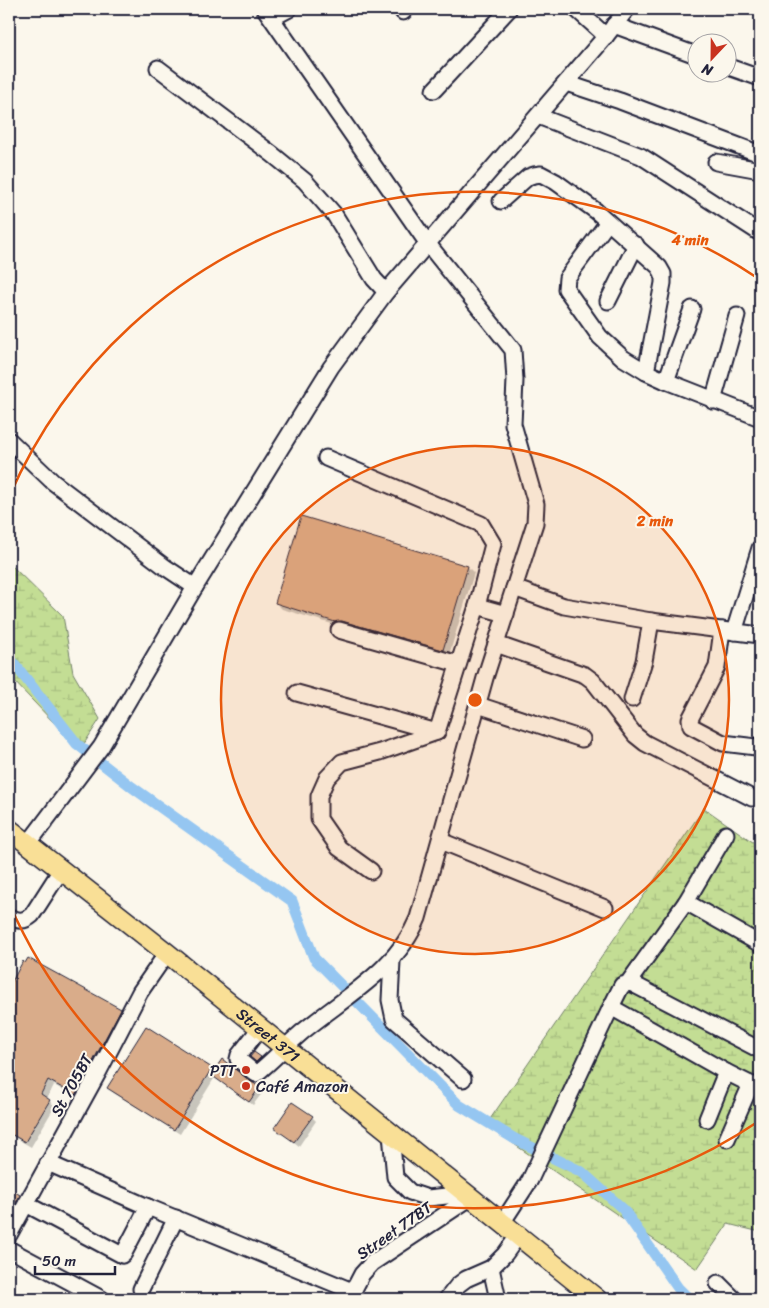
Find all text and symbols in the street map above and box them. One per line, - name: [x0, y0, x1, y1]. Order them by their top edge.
- north arrow: [686, 32, 736, 82]
- text: N: [698, 56, 717, 83]
- text: 4 min: [670, 227, 709, 253]
- text: 2 min: [636, 508, 674, 534]
- centre of rings: [466, 691, 484, 709]
- street label: Street 371: [230, 1000, 307, 1070]
- street label: St 705BT: [42, 1047, 101, 1122]
- place label: PTT: [210, 1056, 237, 1085]
- marker: PTT: [240, 1064, 252, 1076]
- place label: Café Amazon: [256, 1072, 349, 1101]
- marker: Café Amazon: [240, 1080, 252, 1092]
- street label: Street 77BT: [350, 1193, 440, 1267]
- scale bar: [35, 1243, 115, 1275]
- text: 50 m: [42, 1248, 77, 1274]

